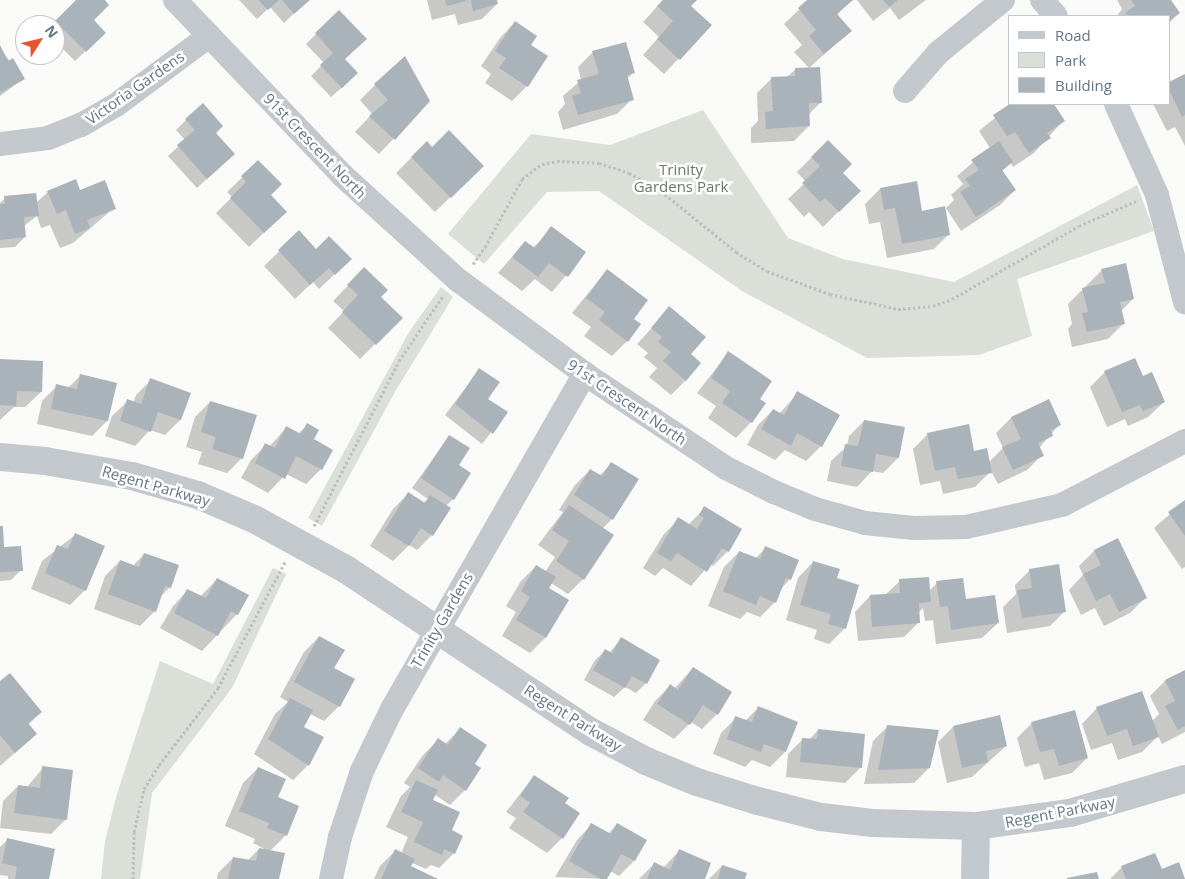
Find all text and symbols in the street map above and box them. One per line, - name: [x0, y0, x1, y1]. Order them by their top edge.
- north arrow: [15, 15, 65, 65]
- legend: [1008, 15, 1170, 105]
- text: N: [41, 21, 63, 42]
- text: Road: [1055, 25, 1091, 45]
- street label: Victoria Gardens: [82, 47, 188, 129]
- text: Park: [1055, 50, 1086, 70]
- text: Building: [1055, 75, 1112, 95]
- street label: 91st Crescent North: [260, 89, 370, 203]
- park label: Trinity Gardens Park: [634, 160, 728, 195]
- street label: 91st Crescent North: [564, 355, 690, 449]
- street label: Regent Parkway: [100, 462, 212, 510]
- street label: Trinity Gardens: [407, 569, 477, 671]
- street label: Regent Parkway: [521, 681, 625, 755]
- street label: Regent Parkway: [1004, 793, 1116, 831]

